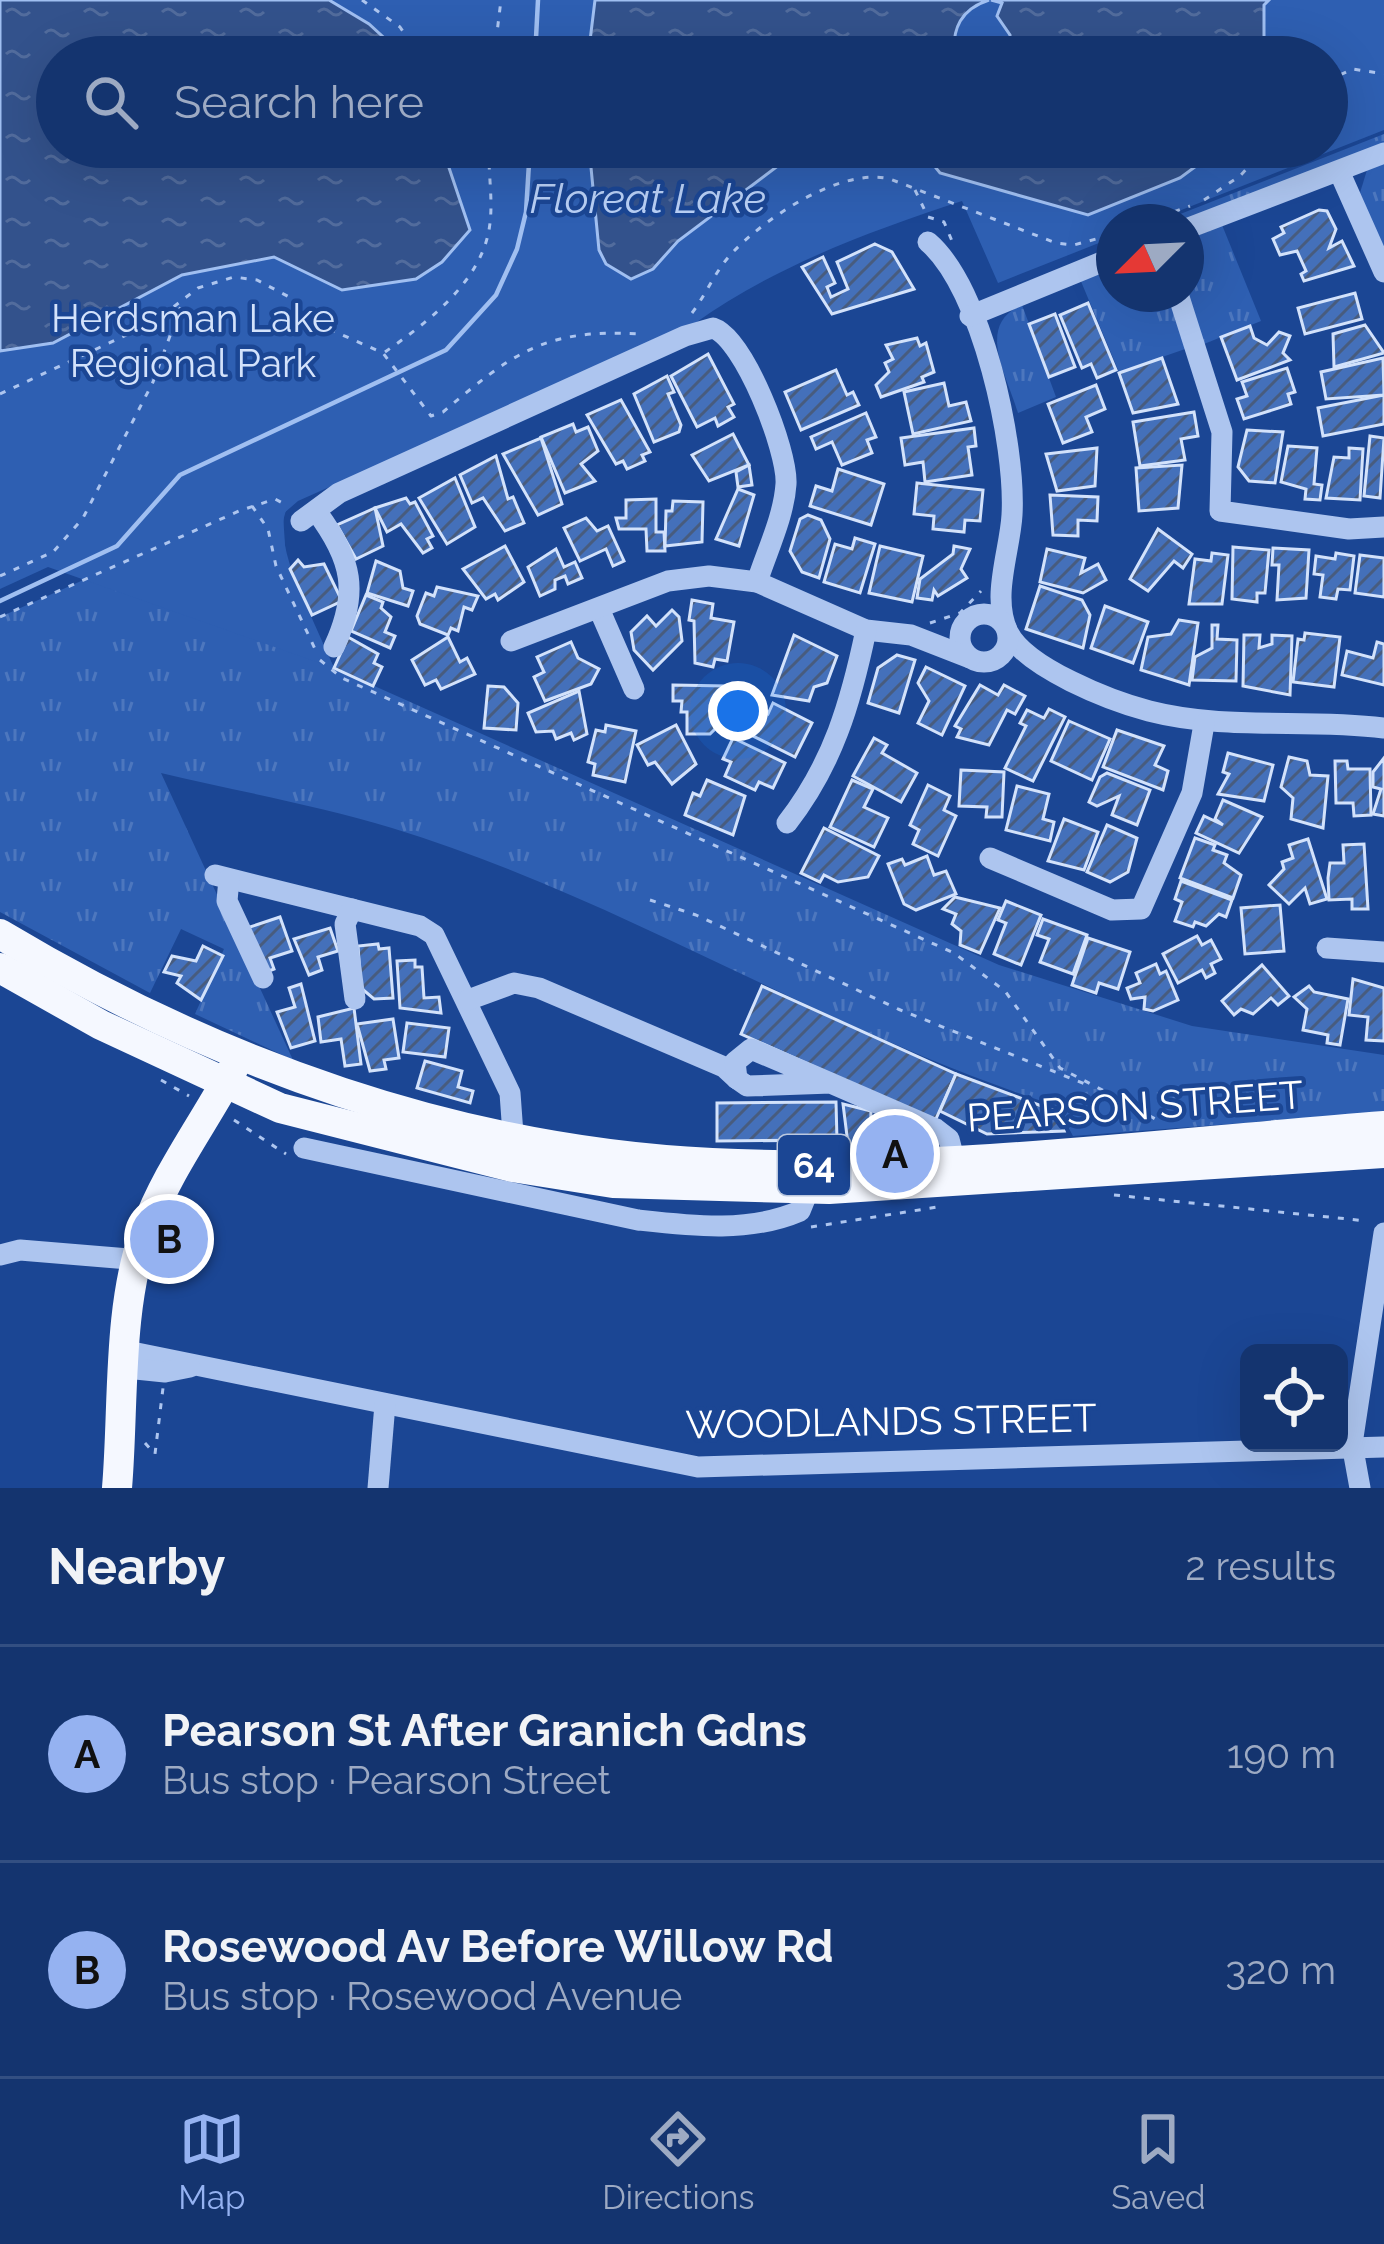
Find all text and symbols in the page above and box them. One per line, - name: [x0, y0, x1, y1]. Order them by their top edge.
- search box: [36, 36, 1348, 168]
- icon: search: [78, 69, 144, 135]
- text: Search here: [174, 76, 424, 129]
- water label: Floreat Lake: [530, 174, 766, 223]
- north arrow: [1096, 204, 1204, 312]
- park label: Herdsman Lake Regional Park: [51, 295, 335, 386]
- your location: [708, 681, 768, 741]
- street label: PEARSON STREET: [965, 1071, 1305, 1141]
- pin: A: [856, 1109, 934, 1199]
- road number: 64: [778, 1135, 850, 1195]
- pin: B: [130, 1194, 208, 1284]
- map controls: [1240, 1344, 1348, 1452]
- button: locate: [1240, 1344, 1348, 1452]
- street label: WOODLANDS STREET: [685, 1394, 1097, 1448]
- text: Nearby: [48, 1536, 225, 1596]
- text: 2 results: [1185, 1543, 1336, 1589]
- text: Pearson St After Granich Gdns: [162, 1704, 807, 1757]
- text: A: [74, 1731, 100, 1777]
- text: 190 m: [1227, 1731, 1336, 1777]
- text: Bus stop · Pearson Street: [162, 1757, 611, 1803]
- text: Rosewood Av Before Willow Rd: [162, 1920, 834, 1973]
- text: B: [74, 1947, 100, 1993]
- text: 320 m: [1225, 1947, 1336, 1993]
- text: Bus stop · Rosewood Avenue: [162, 1973, 682, 2019]
- tab: Map: [178, 2106, 245, 2217]
- tab: Directions: [602, 2106, 755, 2217]
- tab: Saved: [1111, 2106, 1206, 2217]

